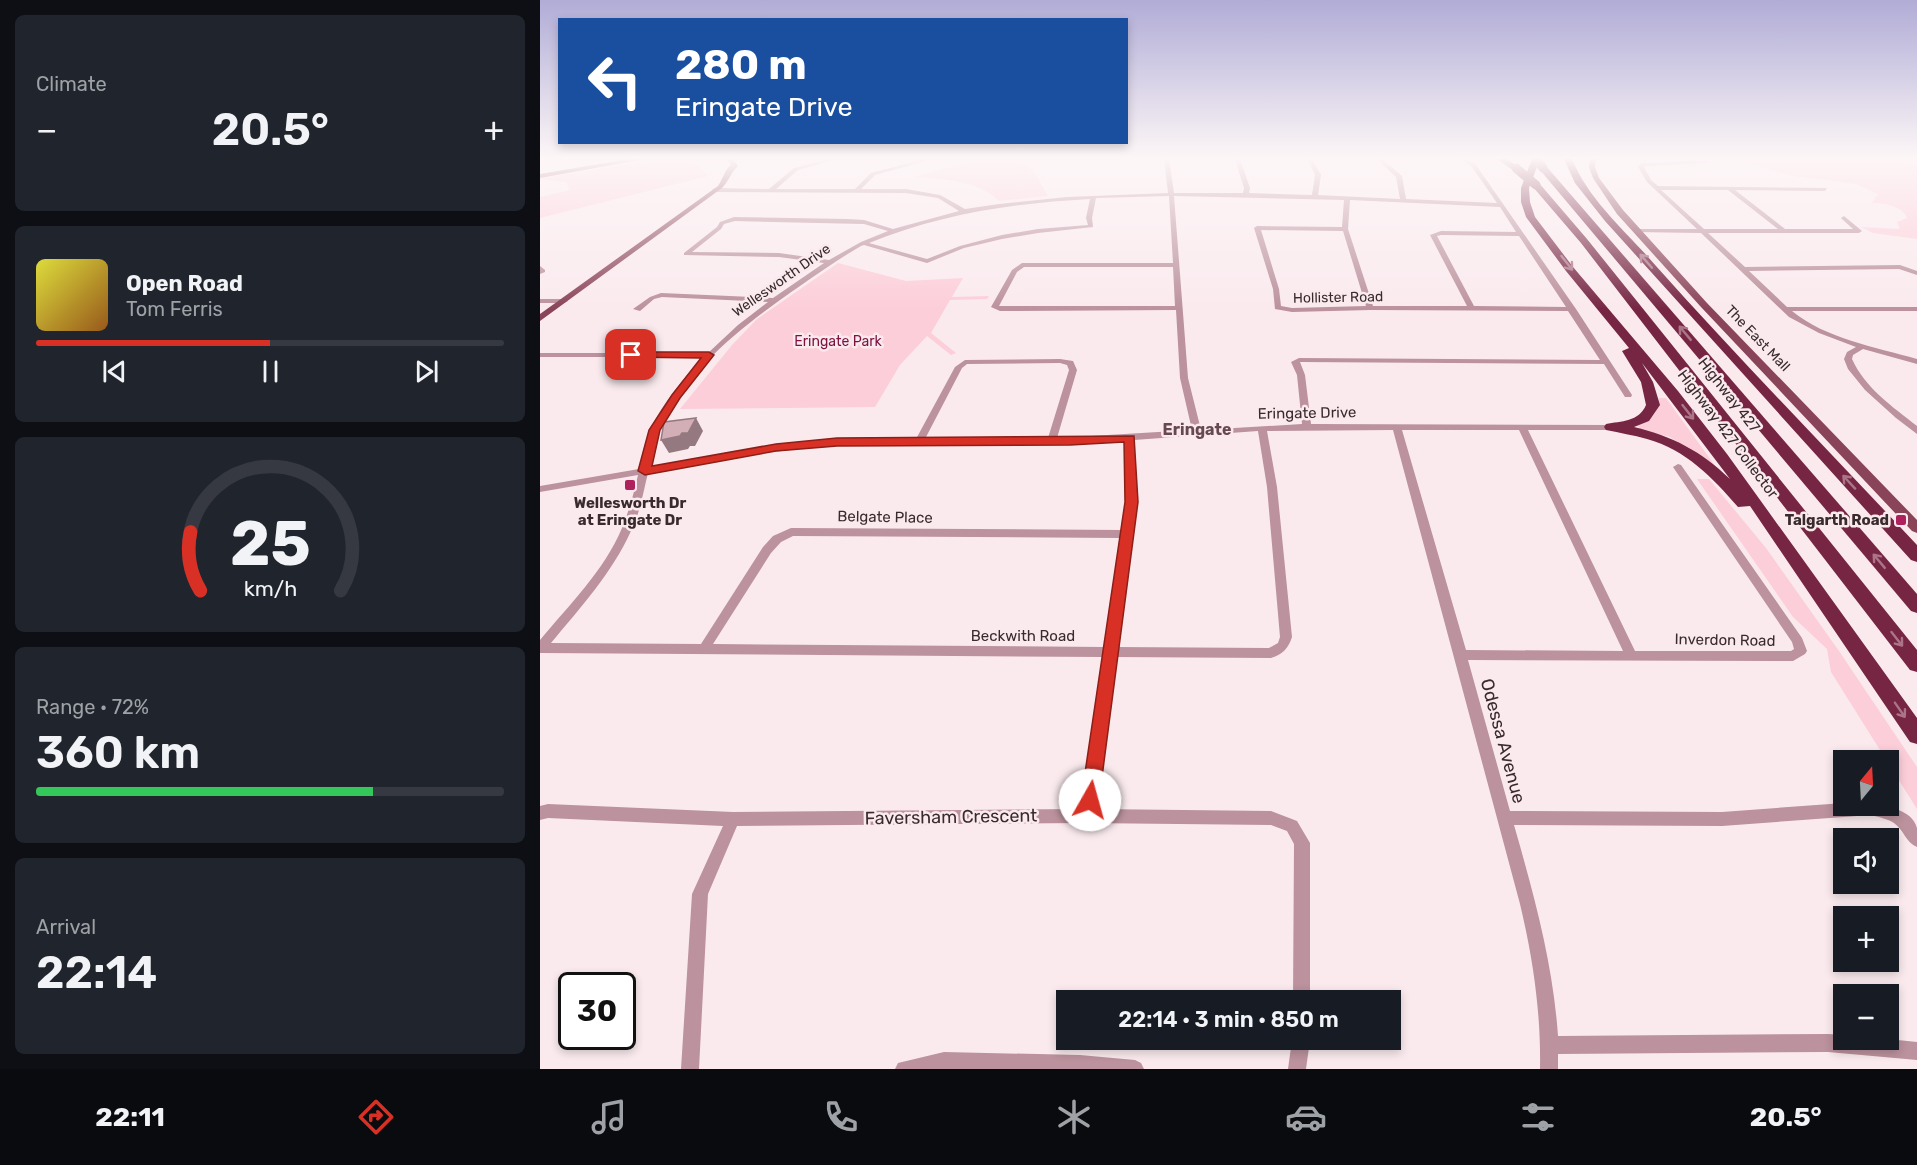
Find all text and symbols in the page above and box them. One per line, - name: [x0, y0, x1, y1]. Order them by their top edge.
- text: 280 m: [675, 40, 807, 90]
- icon: left: [576, 42, 654, 120]
- text: Climate: [36, 72, 107, 96]
- text: Eringate Drive: [675, 91, 853, 123]
- text: 20.5°: [212, 103, 329, 156]
- text: −: [36, 110, 57, 149]
- text: +: [483, 110, 504, 149]
- street label: Wellesworth Drive: [729, 240, 834, 321]
- one-way arrow: [1639, 254, 1653, 269]
- one-way arrow: [1560, 255, 1573, 271]
- text: Open Road: [126, 270, 243, 297]
- street label: Hollister Road: [1293, 288, 1383, 307]
- text: Tom Ferris: [126, 297, 223, 321]
- street label: The East Mall: [1722, 302, 1793, 375]
- one-way arrow: [1679, 325, 1692, 341]
- pin: [605, 329, 656, 380]
- park label: Eringate Park: [794, 333, 883, 350]
- icon: arrive: [614, 338, 647, 371]
- street label: Highway 427: [1694, 354, 1764, 436]
- icon: previous: [98, 355, 131, 388]
- icon: pause: [254, 355, 287, 388]
- icon: next: [410, 355, 443, 388]
- street label: Highway 427 Collector: [1674, 366, 1782, 502]
- street label: Eringate Drive: [1257, 403, 1357, 423]
- one-way arrow: [1681, 404, 1694, 420]
- district label: Eringate: [1163, 420, 1231, 439]
- one-way arrow: [1842, 475, 1856, 490]
- marker: Wellesworth Dr at Eringate Dr: [623, 478, 637, 492]
- place label: Wellesworth Dr at Eringate Dr: [574, 494, 686, 529]
- street label: Belgate Place: [837, 507, 933, 527]
- text: 25: [230, 508, 310, 582]
- place label: Talgarth Road: [1785, 511, 1889, 529]
- marker: Talgarth Road: [1894, 513, 1908, 527]
- one-way arrow: [1872, 554, 1886, 569]
- text: km/h: [243, 577, 297, 602]
- street label: Beckwith Road: [971, 627, 1075, 645]
- street label: Inverdon Road: [1674, 630, 1776, 650]
- one-way arrow: [1891, 630, 1904, 646]
- street label: Odessa Avenue: [1476, 676, 1530, 806]
- text: Range · 72%: [36, 695, 149, 719]
- one-way arrow: [1894, 701, 1906, 717]
- text: 360 km: [36, 726, 200, 779]
- north arrow: [1833, 750, 1899, 816]
- map controls: [1833, 750, 1899, 1050]
- position arrow: [1058, 768, 1122, 832]
- street label: Faversham Crescent: [865, 804, 1037, 830]
- button: sound: [1833, 828, 1899, 894]
- button: +: [1833, 906, 1899, 972]
- text: Arrival: [36, 915, 96, 939]
- text: 22:14: [36, 946, 157, 999]
- speed limit sign: 30: [558, 972, 636, 1050]
- button: −: [1833, 984, 1899, 1050]
- text: 22:14 · 3 min · 850 m: [1118, 1006, 1339, 1033]
- icon: directions: [355, 1096, 397, 1138]
- icon: music: [588, 1096, 630, 1138]
- icon: phone: [820, 1096, 862, 1138]
- icon: climate: [1053, 1096, 1095, 1138]
- icon: car: [1285, 1096, 1327, 1138]
- icon: filters: [1517, 1096, 1559, 1138]
- text: 22:11: [95, 1101, 165, 1133]
- text: 20.5°: [1750, 1101, 1822, 1133]

